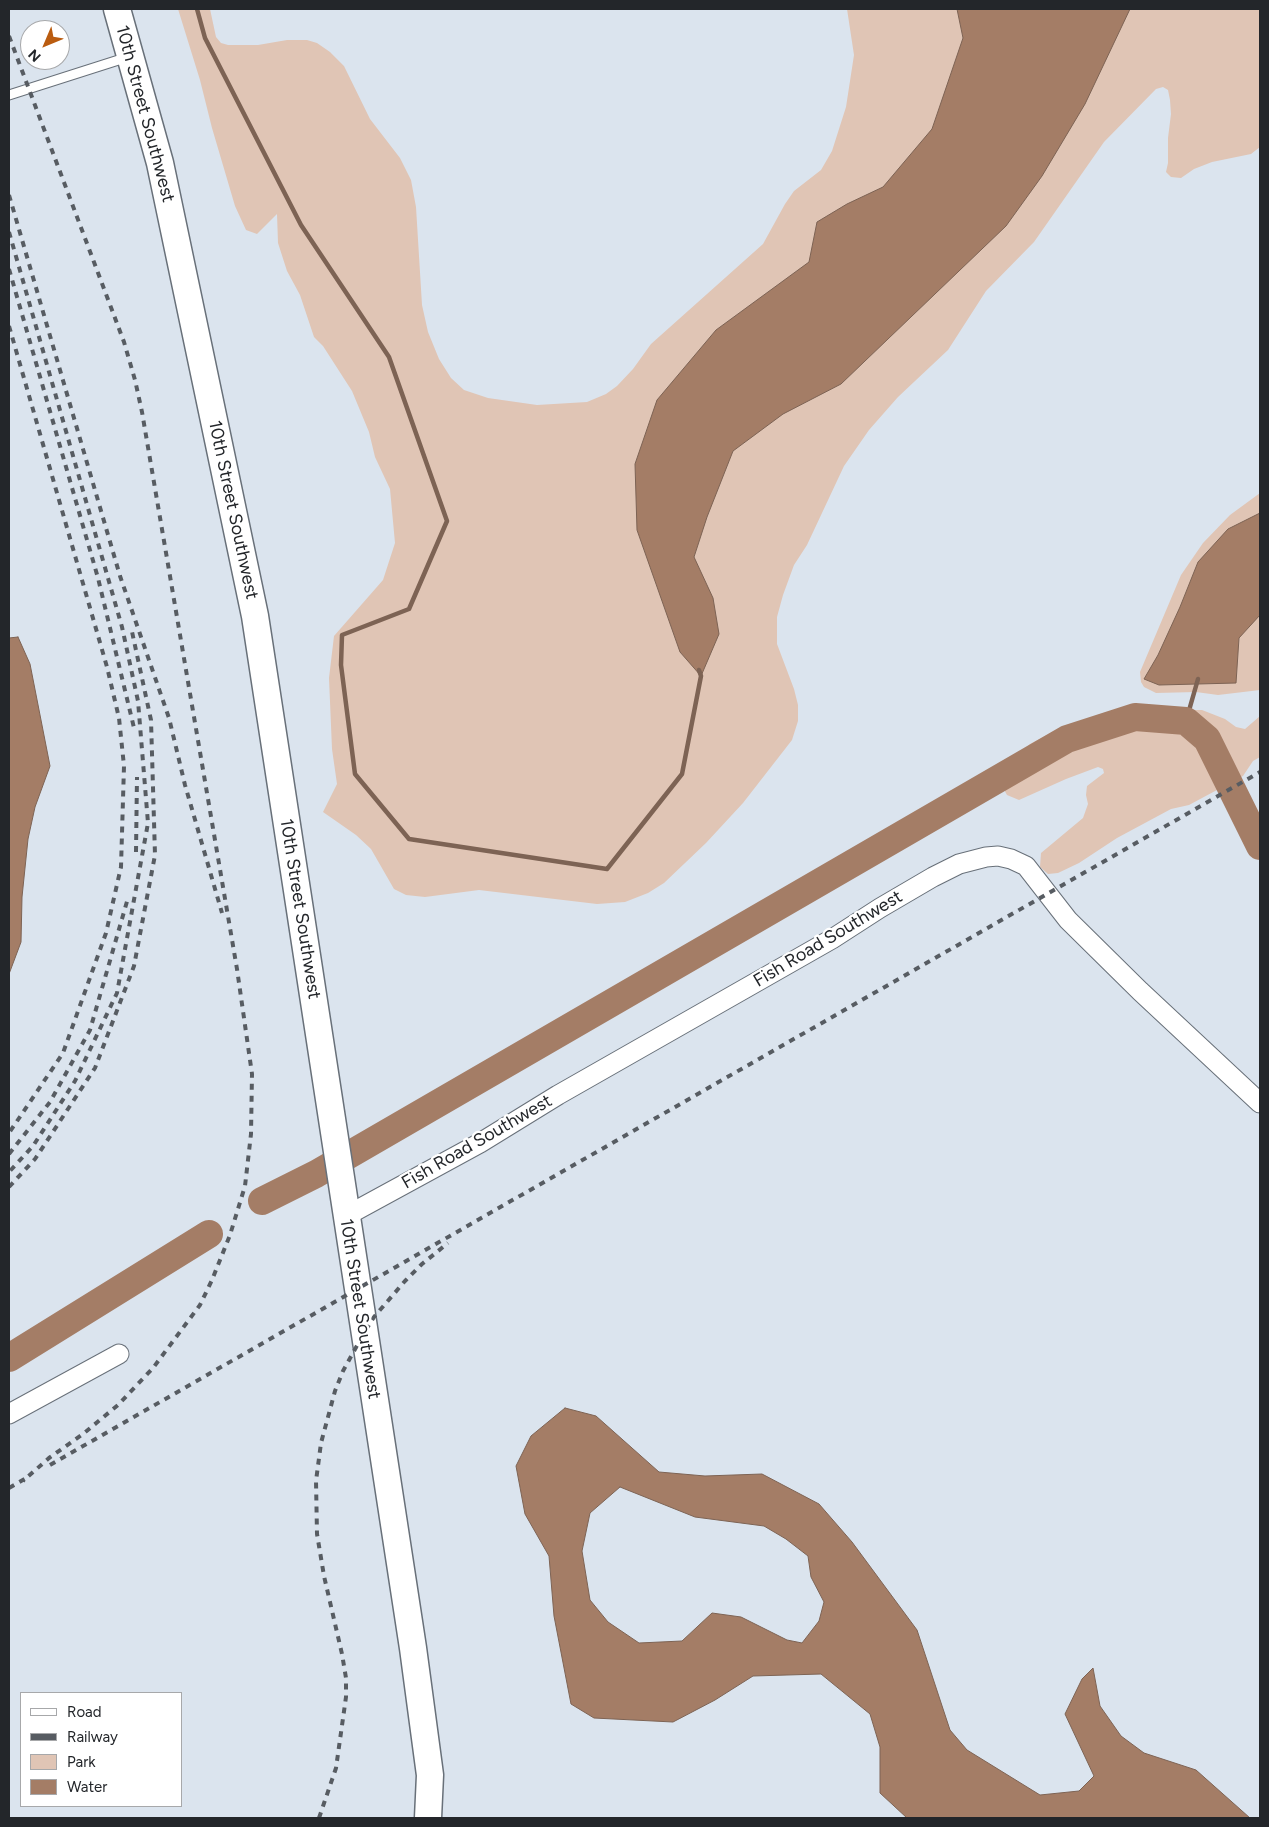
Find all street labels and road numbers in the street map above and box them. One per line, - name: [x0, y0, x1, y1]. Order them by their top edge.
- street label: 10th Street Southwest: [111, 23, 179, 205]
- street label: 10th Street Southwest: [203, 419, 263, 601]
- street label: 10th Street Southwest: [275, 817, 325, 1001]
- street label: Fish Road Southwest: [750, 886, 906, 992]
- street label: Fish Road Southwest: [398, 1090, 556, 1194]
- street label: 10th Street Southwest: [335, 1217, 385, 1401]

